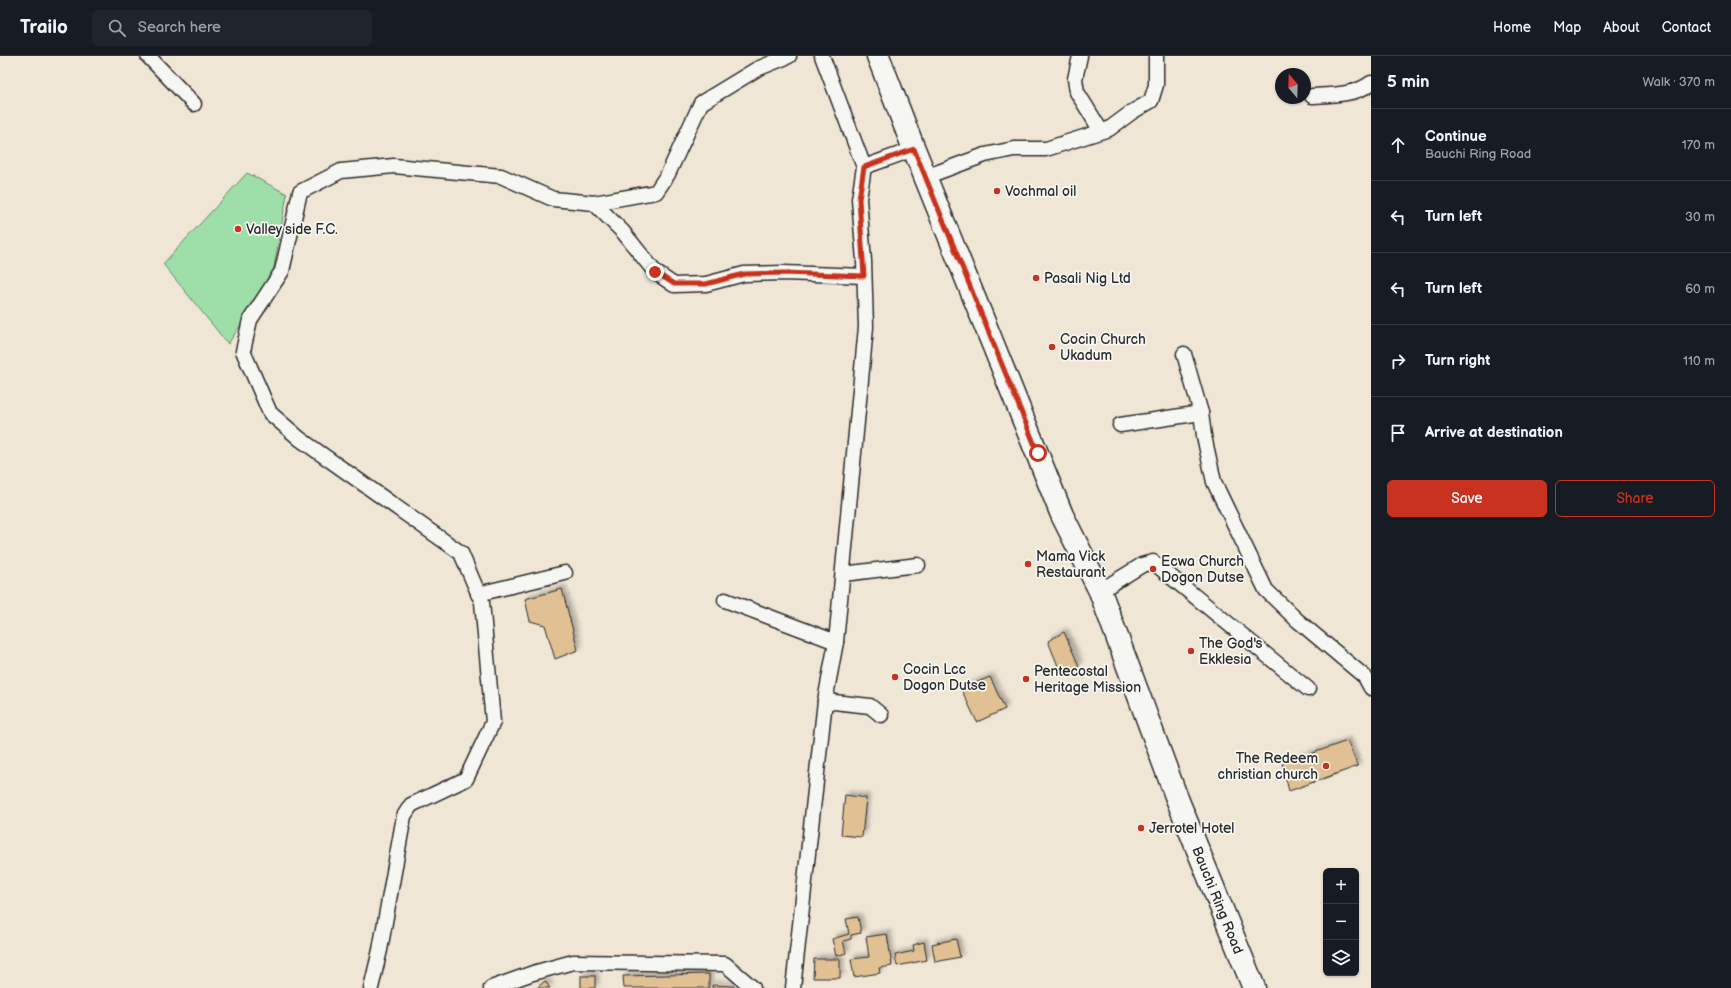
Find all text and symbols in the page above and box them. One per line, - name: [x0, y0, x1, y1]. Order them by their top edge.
- search box: [92, 10, 372, 46]
- text: Trailo: [20, 16, 68, 39]
- icon: search: [106, 17, 128, 39]
- text: Search here: [138, 18, 221, 37]
- text: Home: [1493, 19, 1531, 36]
- text: Map: [1553, 19, 1581, 36]
- text: About: [1603, 19, 1640, 36]
- text: Contact: [1662, 19, 1711, 36]
- north arrow: [1275, 68, 1311, 104]
- text: 5 min: [1387, 72, 1430, 92]
- text: Walk · 370 m: [1642, 74, 1715, 90]
- text: Continue: [1425, 127, 1487, 146]
- icon: ahead: [1387, 134, 1409, 156]
- text: 170 m: [1682, 137, 1715, 153]
- text: Bauchi Ring Road: [1425, 146, 1531, 162]
- place label: Vochmal oil: [1005, 183, 1076, 200]
- marker: Vochmal oil: [992, 186, 1002, 196]
- icon: left: [1387, 206, 1409, 228]
- text: Turn left: [1425, 207, 1482, 226]
- text: 30 m: [1685, 209, 1715, 225]
- place label: Valley side F.C.: [246, 221, 338, 238]
- marker: Valley side F.C.: [233, 224, 243, 234]
- route end: [646, 263, 664, 281]
- place label: Pasali Nig Ltd: [1044, 270, 1131, 287]
- marker: Pasali Nig Ltd: [1031, 273, 1041, 283]
- icon: left: [1387, 278, 1409, 300]
- text: Turn left: [1425, 279, 1482, 298]
- text: 60 m: [1685, 281, 1715, 297]
- place label: Cocin Church Ukadum: [1060, 331, 1146, 364]
- marker: Cocin Church Ukadum: [1047, 342, 1057, 352]
- icon: right: [1387, 350, 1409, 372]
- text: Turn right: [1425, 351, 1490, 370]
- text: 110 m: [1683, 353, 1715, 369]
- icon: arrive: [1387, 422, 1409, 444]
- text: Arrive at destination: [1425, 423, 1563, 442]
- route start: [1029, 444, 1047, 462]
- button: Save: [1387, 480, 1547, 517]
- button: Share: [1555, 480, 1715, 517]
- place label: Mama Vick Restaurant: [1036, 548, 1106, 581]
- place label: Ecwa Church Dogon Dutse: [1161, 553, 1244, 586]
- marker: Mama Vick Restaurant: [1023, 559, 1033, 569]
- marker: Ecwa Church Dogon Dutse: [1148, 564, 1158, 574]
- place label: The God's Ekklesia: [1199, 635, 1263, 668]
- marker: The God's Ekklesia: [1186, 646, 1196, 656]
- place label: Cocin Lcc Dogon Dutse: [903, 661, 986, 694]
- place label: Pentecostal Heritage Mission: [1034, 663, 1141, 696]
- marker: Cocin Lcc Dogon Dutse: [890, 672, 900, 682]
- marker: Pentecostal Heritage Mission: [1021, 674, 1031, 684]
- place label: The Redeem christian church: [1217, 750, 1318, 783]
- marker: The Redeem christian church: [1321, 761, 1331, 771]
- place label: Jerrotel Hotel: [1149, 820, 1234, 837]
- marker: Jerrotel Hotel: [1136, 823, 1146, 833]
- street label: Bauchi Ring Road: [1188, 844, 1247, 956]
- map controls: [1323, 868, 1359, 976]
- button: +: [1323, 868, 1359, 904]
- button: −: [1323, 904, 1359, 940]
- button: layers: [1323, 940, 1359, 976]

